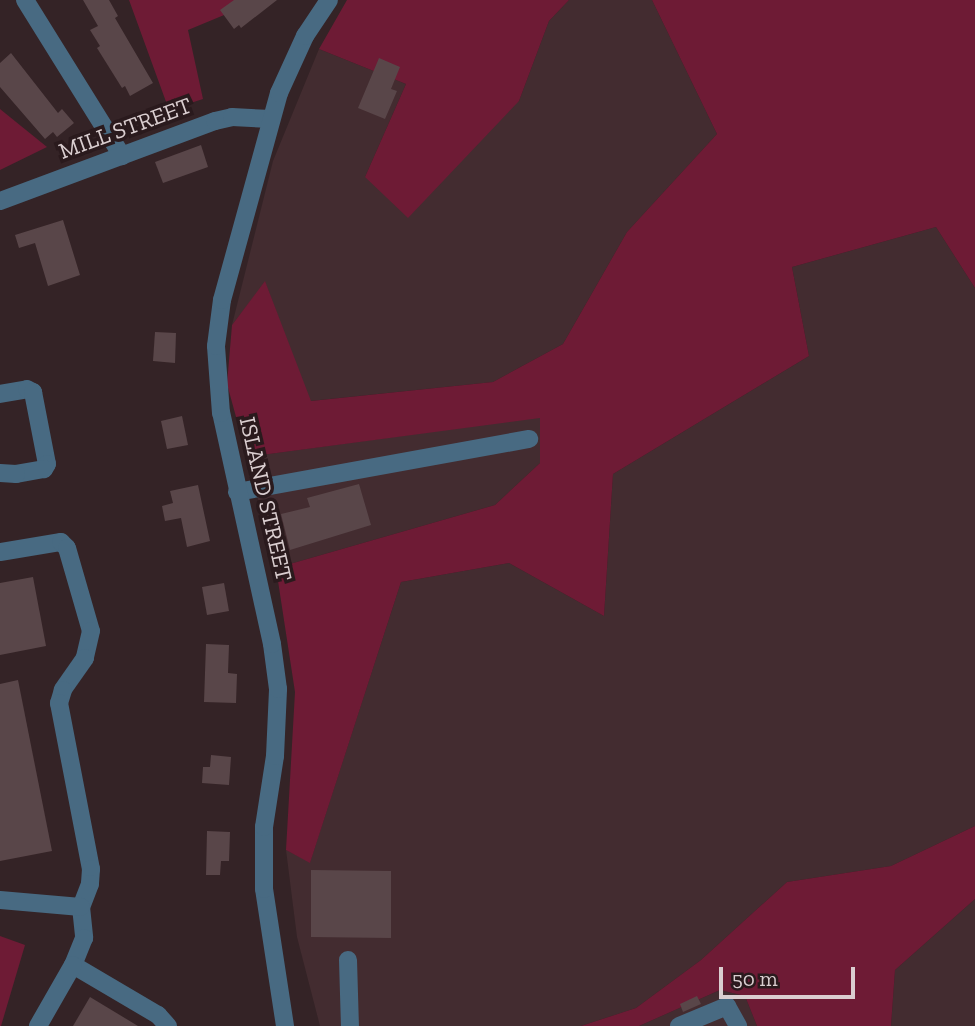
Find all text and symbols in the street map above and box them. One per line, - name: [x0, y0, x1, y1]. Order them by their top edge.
- street label: MILL STREET: [55, 91, 195, 165]
- street label: ISLAND STREET: [234, 414, 298, 584]
- scale bar: [723, 953, 860, 997]
- text: 50 m: [732, 966, 778, 991]

